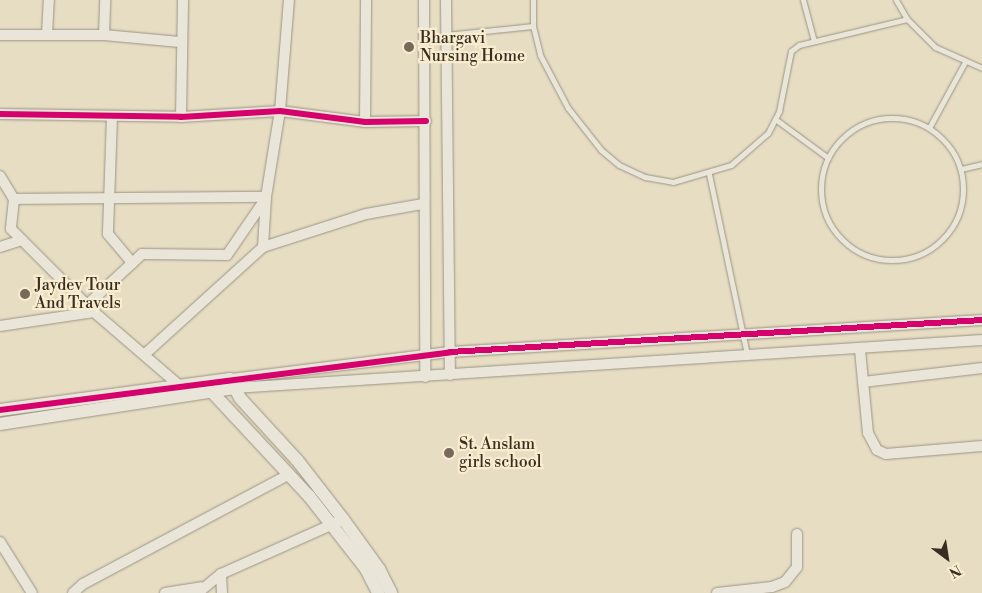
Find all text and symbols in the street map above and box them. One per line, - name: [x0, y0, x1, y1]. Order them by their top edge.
- place label: Bhargavi Nursing Home: [420, 28, 525, 66]
- marker: Bhargavi Nursing Home: [402, 40, 416, 54]
- place label: Jaydev Tour And Travels: [35, 275, 121, 313]
- marker: Jaydev Tour And Travels: [19, 288, 31, 300]
- place label: St. Anslam girls school: [459, 434, 541, 472]
- marker: St. Anslam girls school: [443, 447, 455, 459]
- north arrow: [922, 533, 972, 583]
- text: N: [945, 560, 964, 581]

